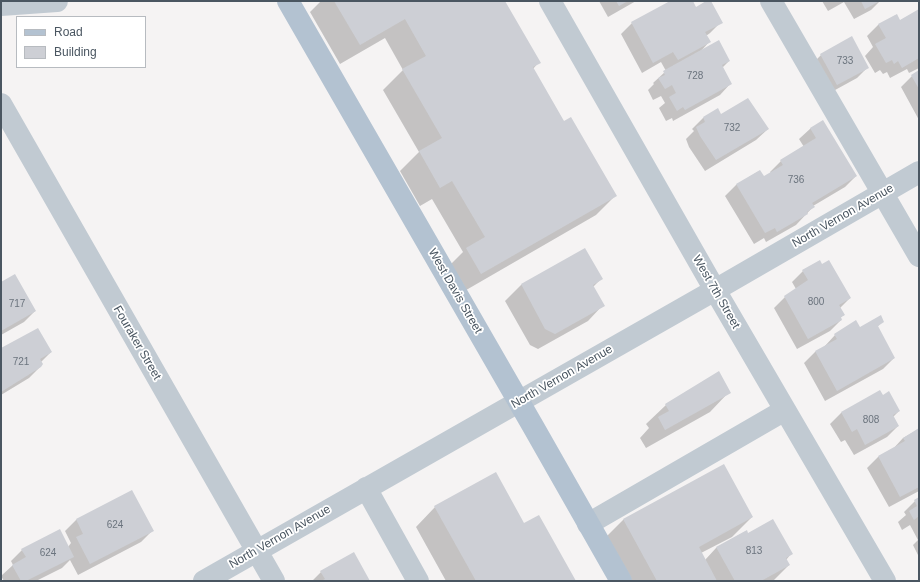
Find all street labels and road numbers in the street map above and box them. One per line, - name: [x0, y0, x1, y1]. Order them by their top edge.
- street label: North Vernon Avenue: [790, 181, 896, 251]
- street label: West Davis Street: [425, 246, 485, 336]
- street label: West 7th Street: [689, 253, 743, 331]
- street label: Fouraker Street: [110, 303, 164, 383]
- street label: North Vernon Avenue: [509, 342, 615, 412]
- street label: North Vernon Avenue: [227, 502, 333, 572]

